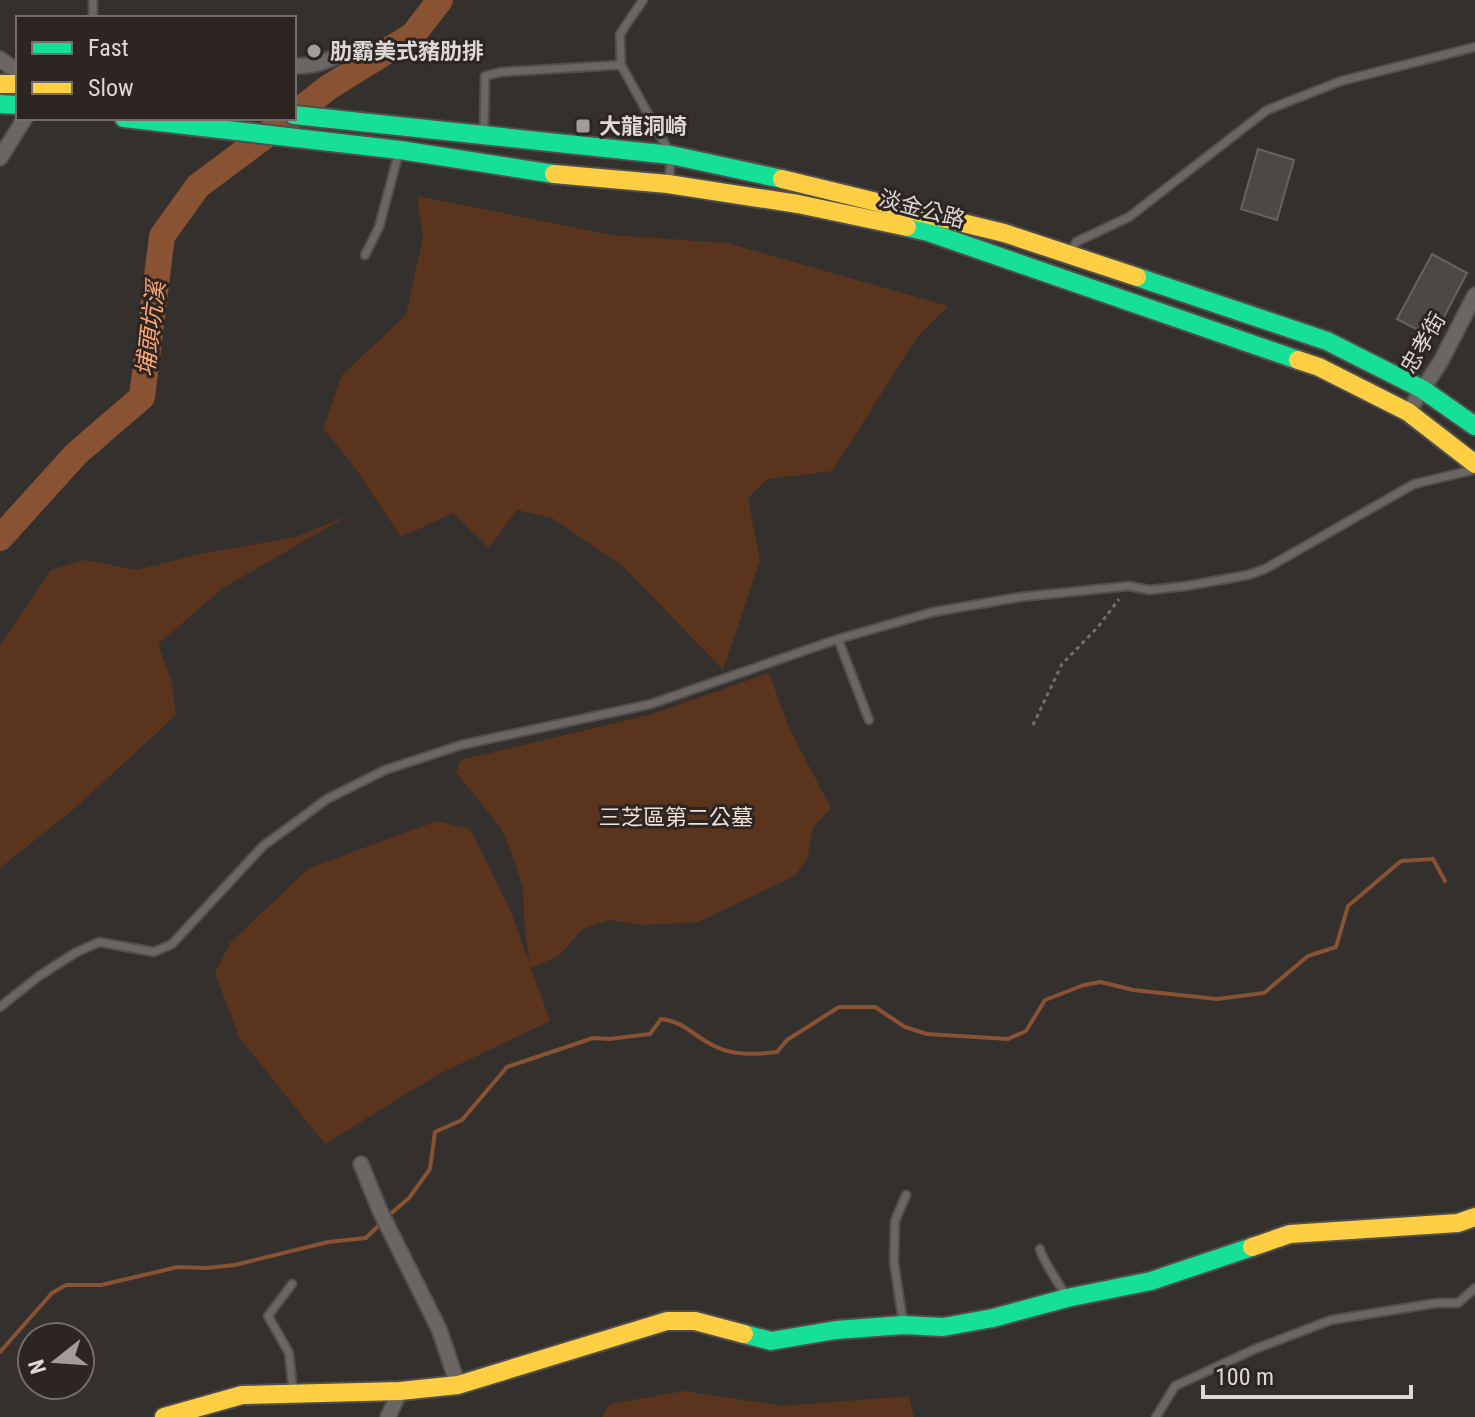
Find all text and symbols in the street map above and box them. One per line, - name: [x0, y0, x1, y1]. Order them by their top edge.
- legend: [16, 16, 296, 120]
- text: Fast: [88, 34, 129, 62]
- place label: 肋霸美式豬肋排: [330, 39, 484, 64]
- marker: 肋霸美式豬肋排: [305, 42, 323, 60]
- text: Slow: [88, 74, 134, 102]
- place label: 大龍洞崎: [599, 114, 687, 139]
- marker: 大龍洞崎: [574, 117, 592, 135]
- street label: 淡金公路: [876, 186, 968, 232]
- water label: 埔頭坑溪: [131, 277, 171, 378]
- street label: 忠孝街: [1396, 308, 1450, 378]
- park label: 三芝區第二公墓: [599, 805, 753, 830]
- north arrow: [16, 1321, 96, 1401]
- scale bar: [1203, 1349, 1411, 1399]
- text: N: [23, 1357, 51, 1377]
- text: 100 m: [1215, 1363, 1274, 1391]

